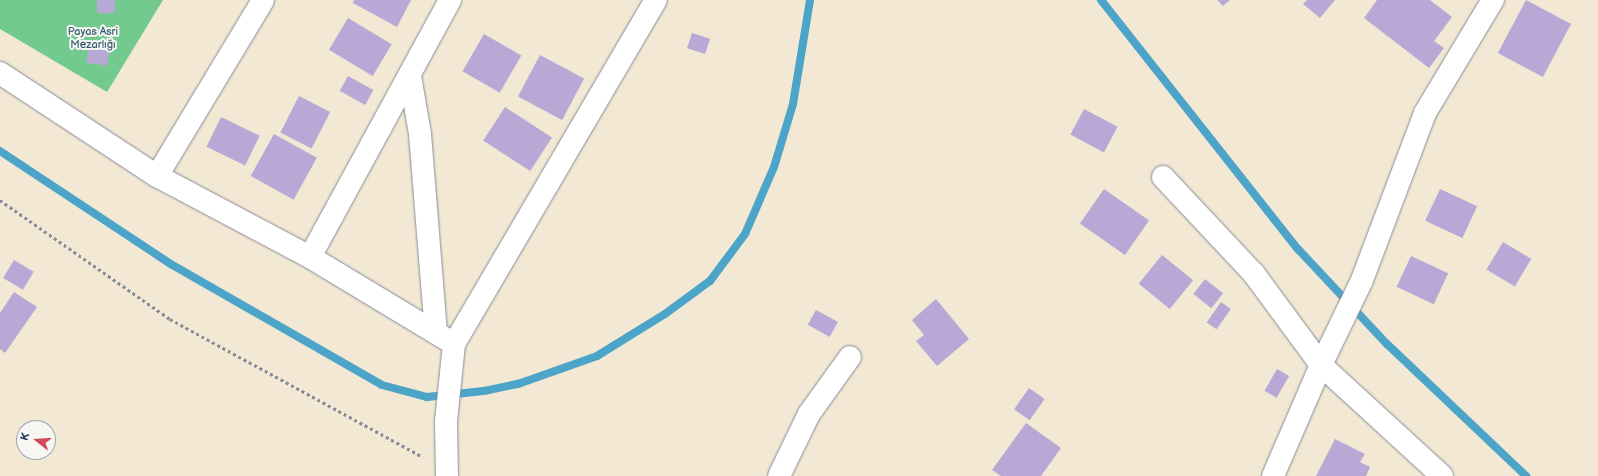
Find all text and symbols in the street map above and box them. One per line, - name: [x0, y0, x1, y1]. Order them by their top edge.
- park label: Payas Asri Mezarlığı: [68, 26, 118, 52]
- north arrow: [16, 420, 56, 460]
- text: K: [18, 431, 32, 442]

